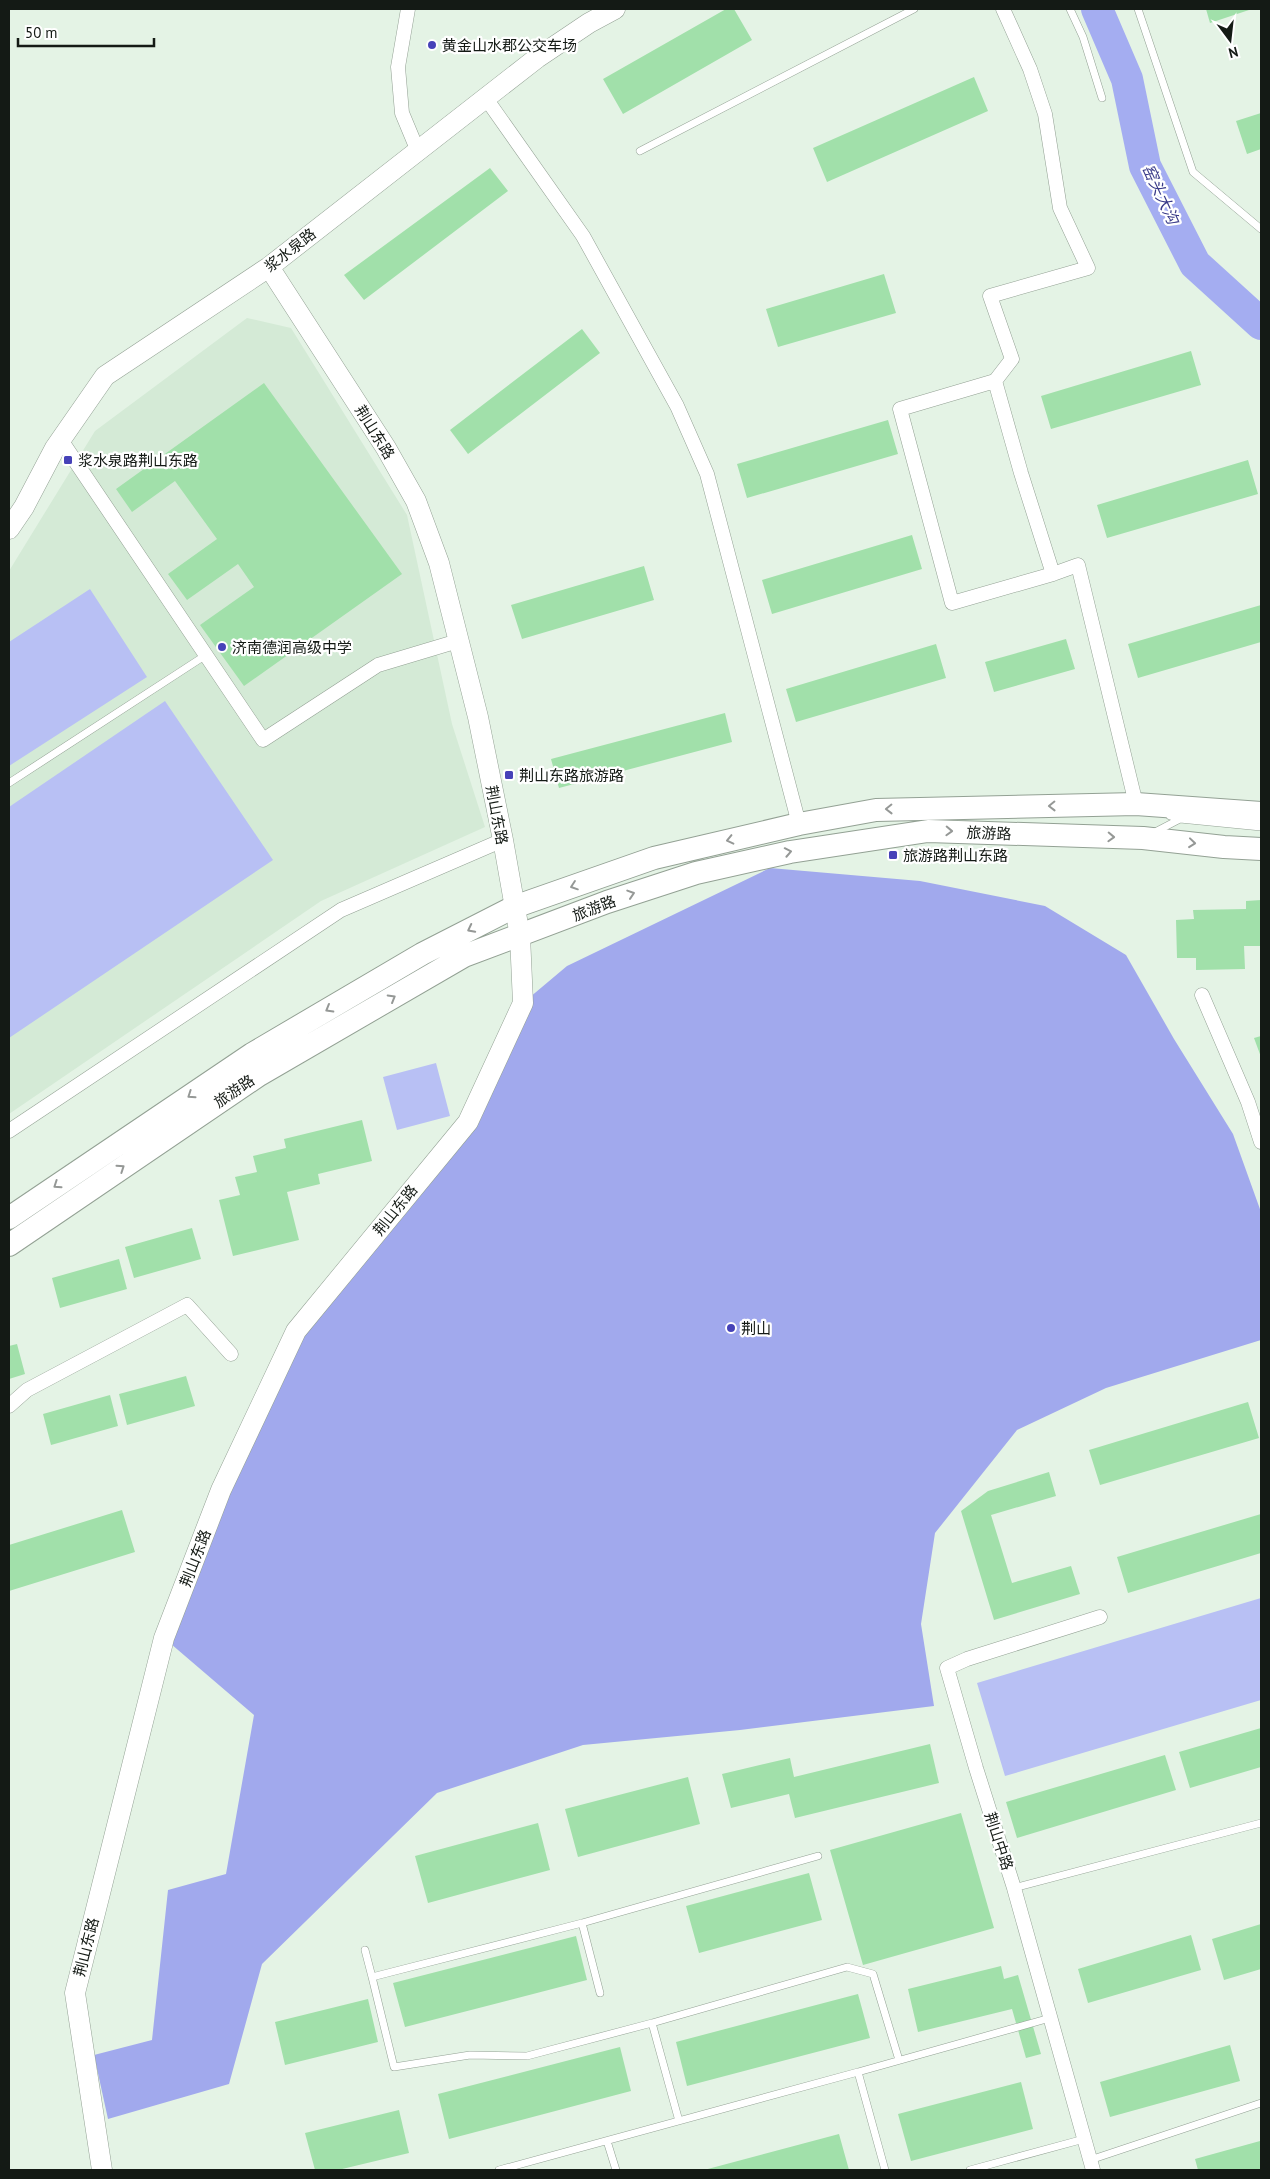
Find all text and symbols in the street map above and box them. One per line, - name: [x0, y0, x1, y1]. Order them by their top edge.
- scale bar: [18, 15, 154, 47]
- north arrow: [1205, 15, 1255, 65]
- text: 50 m: [25, 23, 58, 42]
- place label: 黄金山水郡公交车场: [442, 36, 577, 55]
- marker: 黄金山水郡公交车场: [426, 39, 438, 51]
- text: N: [1227, 43, 1240, 62]
- water label: 窑头大沟: [1138, 161, 1184, 229]
- street label: 浆水泉路: [261, 224, 319, 276]
- street label: 荆山东路: [351, 402, 399, 462]
- place label: 浆水泉路荆山东路: [78, 451, 198, 470]
- marker: 浆水泉路荆山东路: [62, 454, 74, 466]
- place label: 济南德润高级中学: [232, 638, 352, 657]
- marker: 济南德润高级中学: [216, 641, 228, 653]
- place label: 荆山东路旅游路: [519, 766, 624, 785]
- marker: 荆山东路旅游路: [503, 769, 515, 781]
- street label: 荆山东路: [482, 784, 512, 846]
- one-way arrow: [1048, 800, 1056, 811]
- one-way arrow: [885, 804, 893, 815]
- street label: 旅游路: [966, 823, 1012, 843]
- one-way arrow: [945, 826, 953, 837]
- one-way arrow: [1108, 832, 1115, 842]
- one-way arrow: [726, 834, 735, 845]
- one-way arrow: [1188, 837, 1196, 848]
- place label: 旅游路荆山东路: [903, 846, 1008, 865]
- one-way arrow: [783, 848, 792, 858]
- marker: 旅游路荆山东路: [887, 849, 899, 861]
- one-way arrow: [571, 880, 579, 890]
- one-way arrow: [626, 890, 635, 900]
- street label: 旅游路: [570, 891, 618, 925]
- one-way arrow: [467, 923, 476, 933]
- one-way arrow: [387, 994, 396, 1004]
- one-way arrow: [326, 1002, 335, 1012]
- street label: 旅游路: [210, 1071, 258, 1111]
- one-way arrow: [188, 1089, 197, 1098]
- one-way arrow: [116, 1165, 125, 1174]
- one-way arrow: [53, 1179, 62, 1189]
- street label: 荆山东路: [369, 1181, 421, 1239]
- place label: 荆山: [741, 1319, 771, 1338]
- marker: 荆山: [725, 1322, 737, 1334]
- street label: 荆山东路: [175, 1527, 215, 1589]
- street label: 荆山中路: [981, 1810, 1017, 1872]
- street label: 荆山东路: [70, 1916, 102, 1978]

